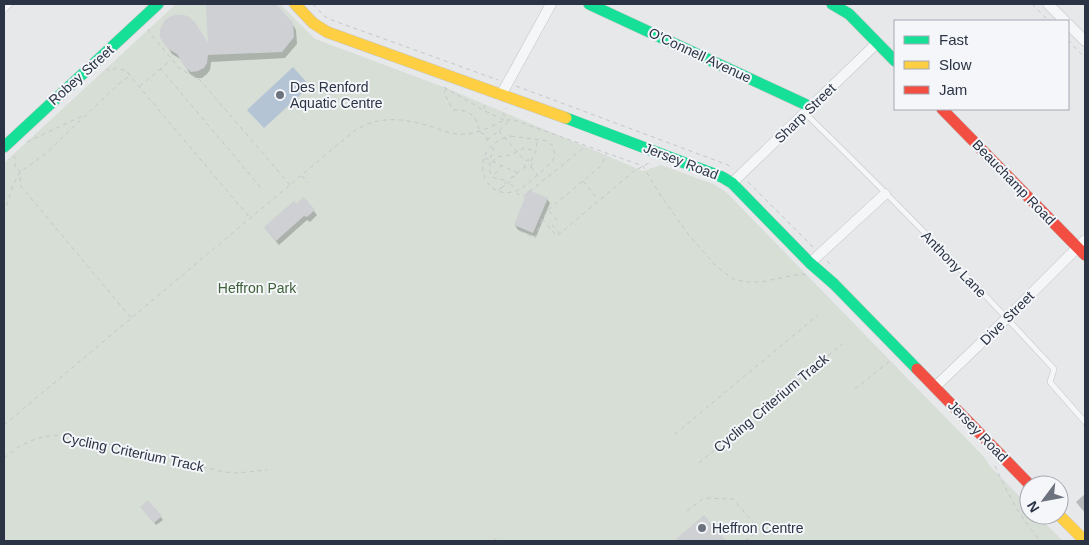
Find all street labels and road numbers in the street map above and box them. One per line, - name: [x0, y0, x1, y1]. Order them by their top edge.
- street label: O'Connell Avenue: [646, 24, 754, 86]
- street label: Robey Street: [45, 42, 117, 108]
- street label: Sharp Street: [771, 80, 839, 146]
- street label: Beauchamp Road: [969, 136, 1059, 228]
- street label: Jersey Road: [641, 139, 721, 183]
- street label: Anthony Lane: [918, 227, 990, 301]
- street label: Dive Street: [977, 288, 1037, 348]
- street label: Cycling Criterium Track: [710, 350, 832, 456]
- street label: Jersey Road: [945, 397, 1011, 465]
- street label: Cycling Criterium Track: [61, 429, 206, 475]

